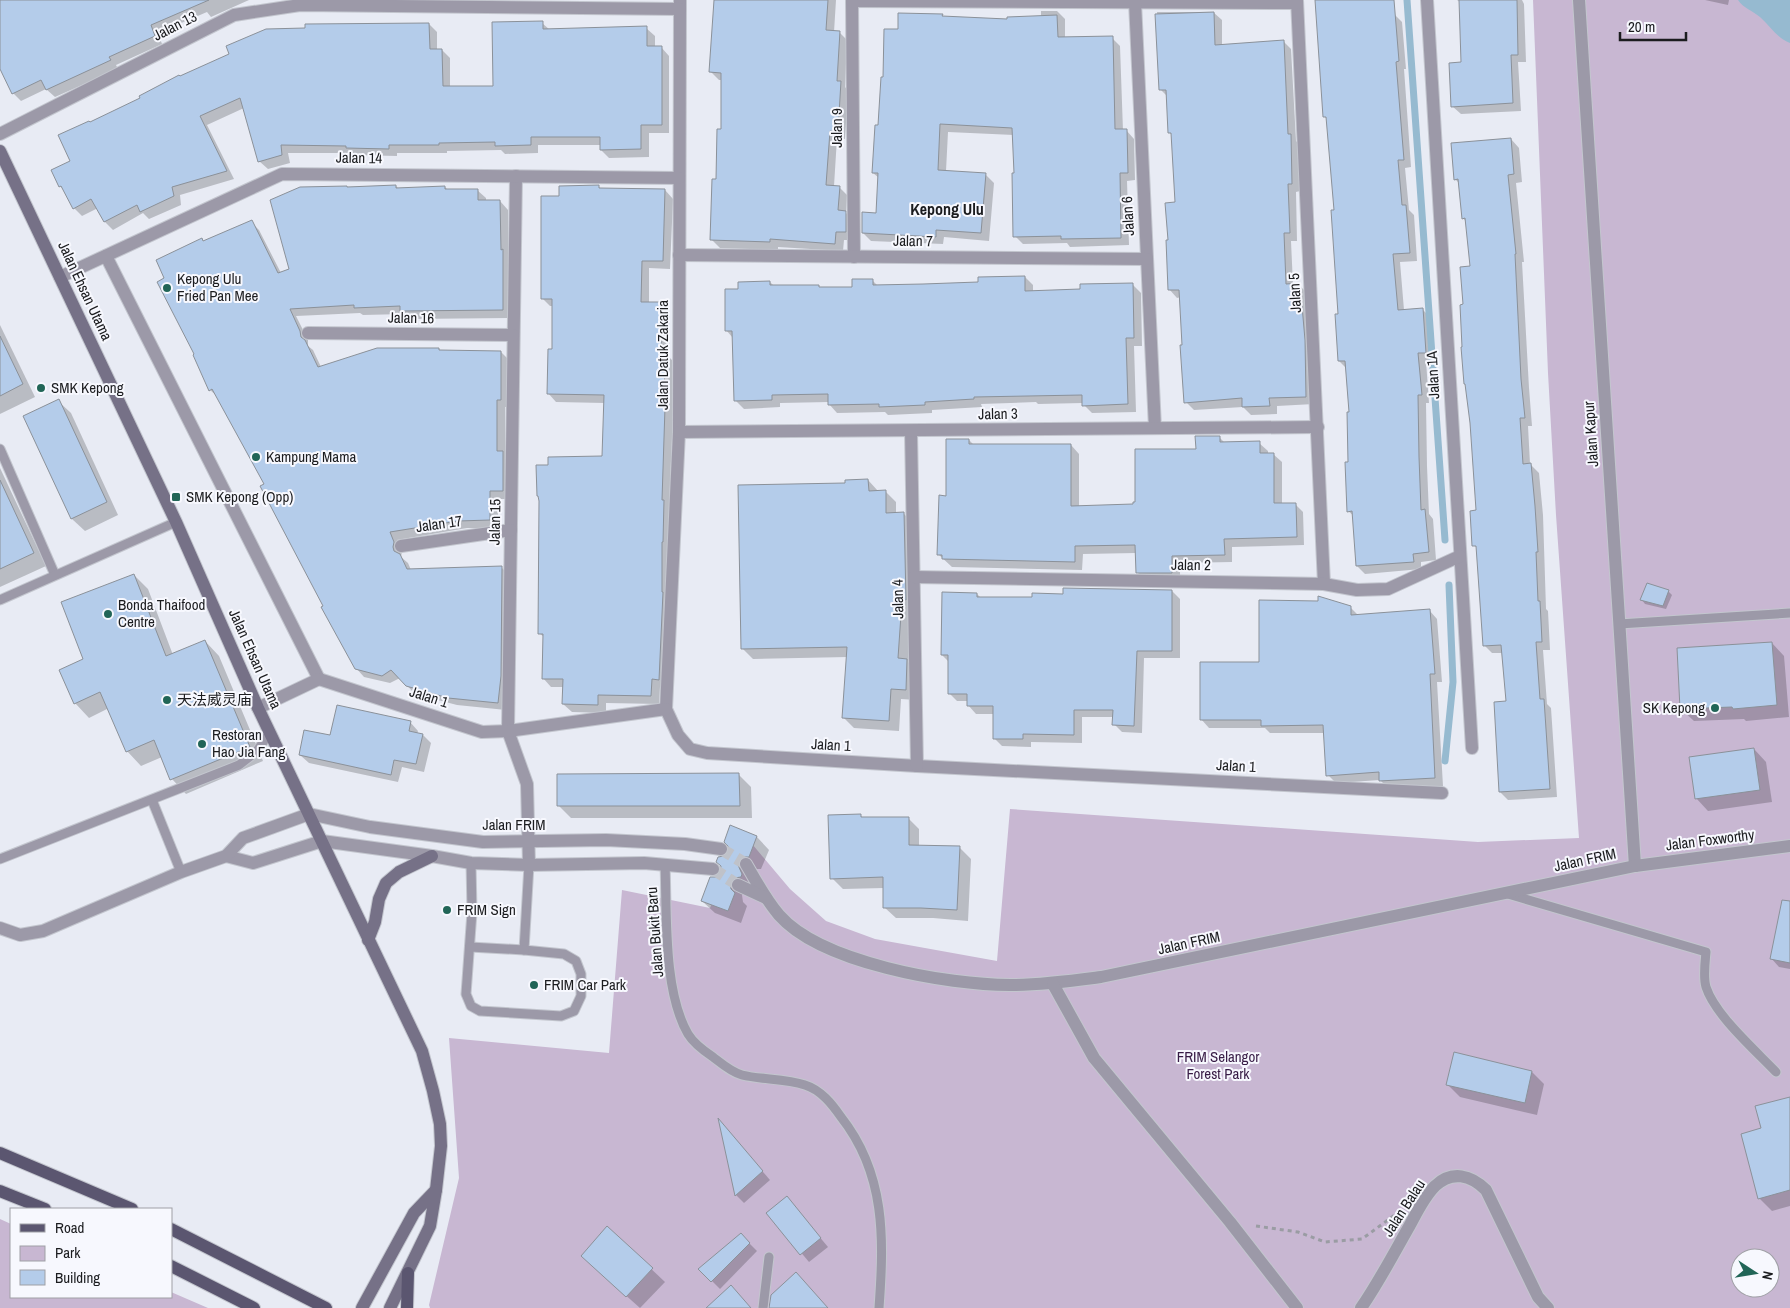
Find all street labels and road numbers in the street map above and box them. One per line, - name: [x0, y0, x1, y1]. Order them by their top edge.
- street label: Jalan 13: [149, 6, 200, 45]
- street label: Jalan 9: [826, 108, 847, 148]
- street label: Jalan 14: [336, 147, 383, 168]
- street label: Jalan 6: [1116, 196, 1139, 236]
- street label: Jalan 7: [893, 230, 933, 251]
- street label: Jalan Ehsan Utama: [53, 238, 118, 344]
- street label: Jalan 5: [1283, 273, 1306, 313]
- street label: Jalan Datuk Zakaria: [652, 300, 673, 410]
- street label: Jalan 16: [388, 307, 435, 328]
- street label: Jalan 1A: [1421, 350, 1444, 399]
- street label: Jalan Kapur: [1578, 401, 1603, 468]
- street label: Jalan 3: [978, 403, 1018, 424]
- street label: Jalan 15: [484, 498, 505, 545]
- street label: Jalan 17: [414, 510, 464, 537]
- street label: Jalan 2: [1171, 554, 1211, 575]
- street label: Jalan 4: [887, 579, 908, 619]
- street label: Jalan Ehsan Utama: [224, 605, 287, 712]
- street label: Jalan 1: [407, 680, 451, 713]
- street label: Jalan 1: [811, 733, 852, 756]
- street label: Jalan 1: [1216, 754, 1257, 777]
- street label: Jalan FRIM: [483, 814, 545, 835]
- street label: Jalan Foxworthy: [1665, 824, 1756, 855]
- street label: Jalan FRIM: [1552, 843, 1618, 876]
- street label: Jalan Bukit Baru: [641, 886, 668, 978]
- street label: Jalan FRIM: [1156, 926, 1222, 959]
- street label: Jalan Balau: [1377, 1175, 1430, 1240]

